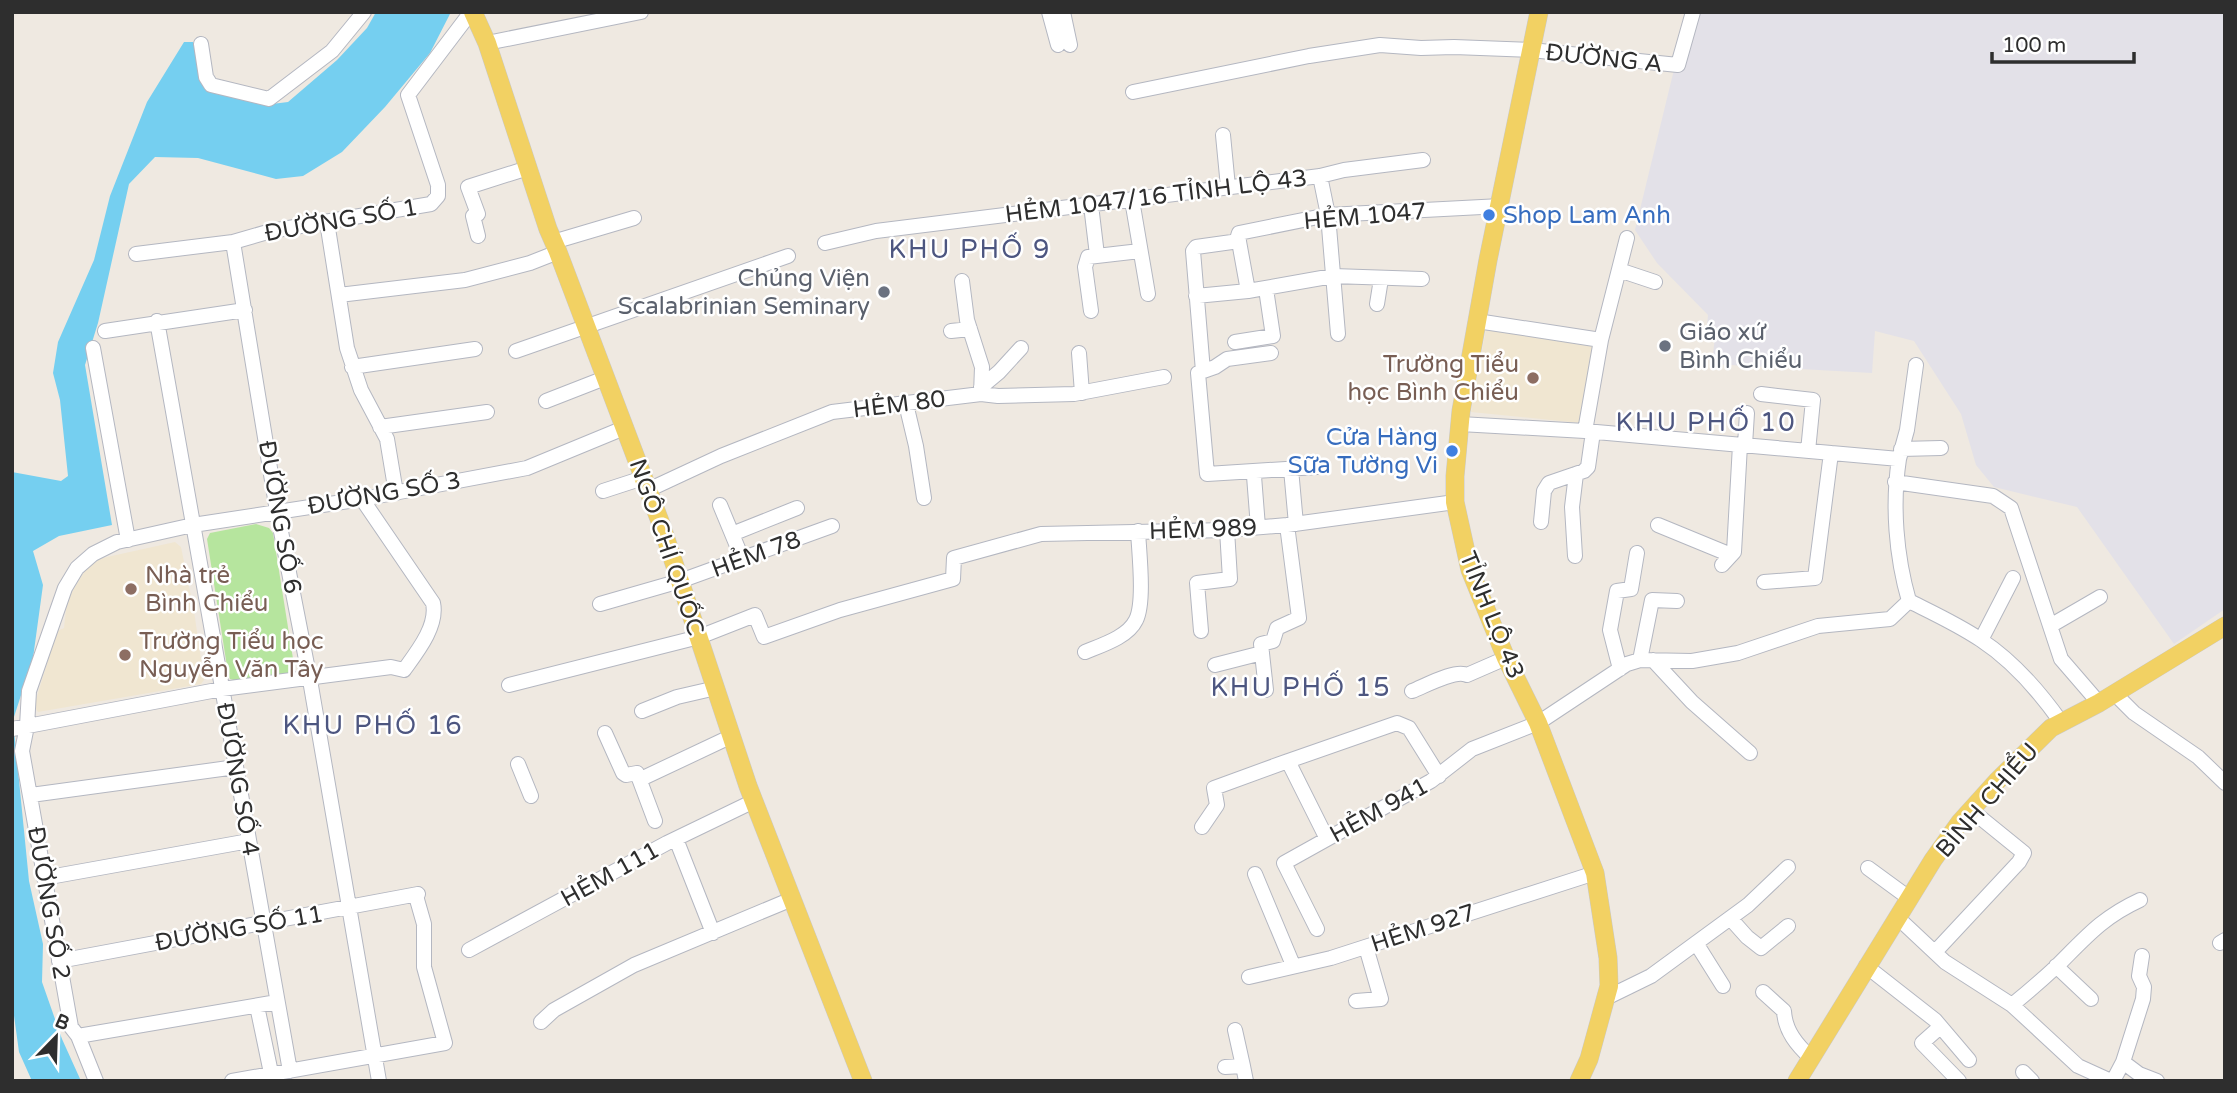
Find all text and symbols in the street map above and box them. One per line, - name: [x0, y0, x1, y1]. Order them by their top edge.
- scale bar: [1992, 21, 2134, 65]
- text: 100 m: [2002, 33, 2066, 58]
- street label: ĐƯỜNG A: [1544, 37, 1664, 79]
- street label: HẺM 1047/16 TỈNH LỘ 43: [1003, 163, 1309, 229]
- street label: ĐƯỜNG SỐ 1: [262, 190, 420, 248]
- street label: HẺM 1047: [1302, 196, 1428, 236]
- place label: Shop Lam Anh: [1503, 201, 1671, 230]
- marker: Shop Lam Anh: [1481, 207, 1497, 223]
- district label: KHU PHỐ 9: [889, 232, 1051, 265]
- place label: Chủng Viện Scalabrinian Seminary: [618, 264, 870, 321]
- marker: Chủng Viện Scalabrinian Seminary: [876, 284, 892, 300]
- place label: Giáo xứ Bình Chiểu: [1679, 318, 1802, 375]
- marker: Giáo xứ Bình Chiểu: [1657, 338, 1673, 354]
- place label: Trường Tiểu học Bình Chiểu: [1347, 350, 1519, 407]
- marker: Trường Tiểu học Bình Chiểu: [1525, 370, 1541, 386]
- street label: HẺM 80: [851, 383, 947, 425]
- district label: KHU PHỐ 10: [1615, 405, 1797, 438]
- place label: Cửa Hàng Sữa Tường Vi: [1288, 423, 1438, 480]
- street label: ĐƯỜNG SỐ 6: [252, 438, 310, 596]
- marker: Cửa Hàng Sữa Tường Vi: [1444, 443, 1460, 459]
- street label: NGÔ CHÍ QUỐC: [623, 454, 713, 639]
- street label: ĐƯỜNG SỐ 3: [305, 463, 463, 521]
- street label: HẺM 989: [1148, 512, 1258, 546]
- street label: HẺM 78: [707, 524, 805, 584]
- street label: TỈNH LỘ 43: [1453, 547, 1531, 683]
- place label: Nhà trẻ Bình Chiểu: [145, 561, 268, 618]
- marker: Nhà trẻ Bình Chiểu: [123, 581, 139, 597]
- place label: Trường Tiểu học Nguyễn Văn Tây: [139, 627, 324, 684]
- marker: Trường Tiểu học Nguyễn Văn Tây: [117, 647, 133, 663]
- district label: KHU PHỐ 15: [1210, 670, 1392, 703]
- street label: ĐƯỜNG SỐ 4: [210, 700, 268, 858]
- district label: KHU PHỐ 16: [282, 708, 464, 741]
- street label: BÌNH CHIỂU: [1928, 735, 2045, 864]
- street label: HẺM 941: [1324, 771, 1434, 849]
- street label: ĐƯỜNG SỐ 2: [21, 824, 79, 982]
- street label: HẺM 111: [555, 835, 665, 913]
- street label: ĐƯỜNG SỐ 11: [152, 896, 325, 958]
- street label: HẺM 927: [1367, 897, 1479, 959]
- north arrow: [21, 1002, 91, 1072]
- text: B: [52, 1010, 73, 1035]

